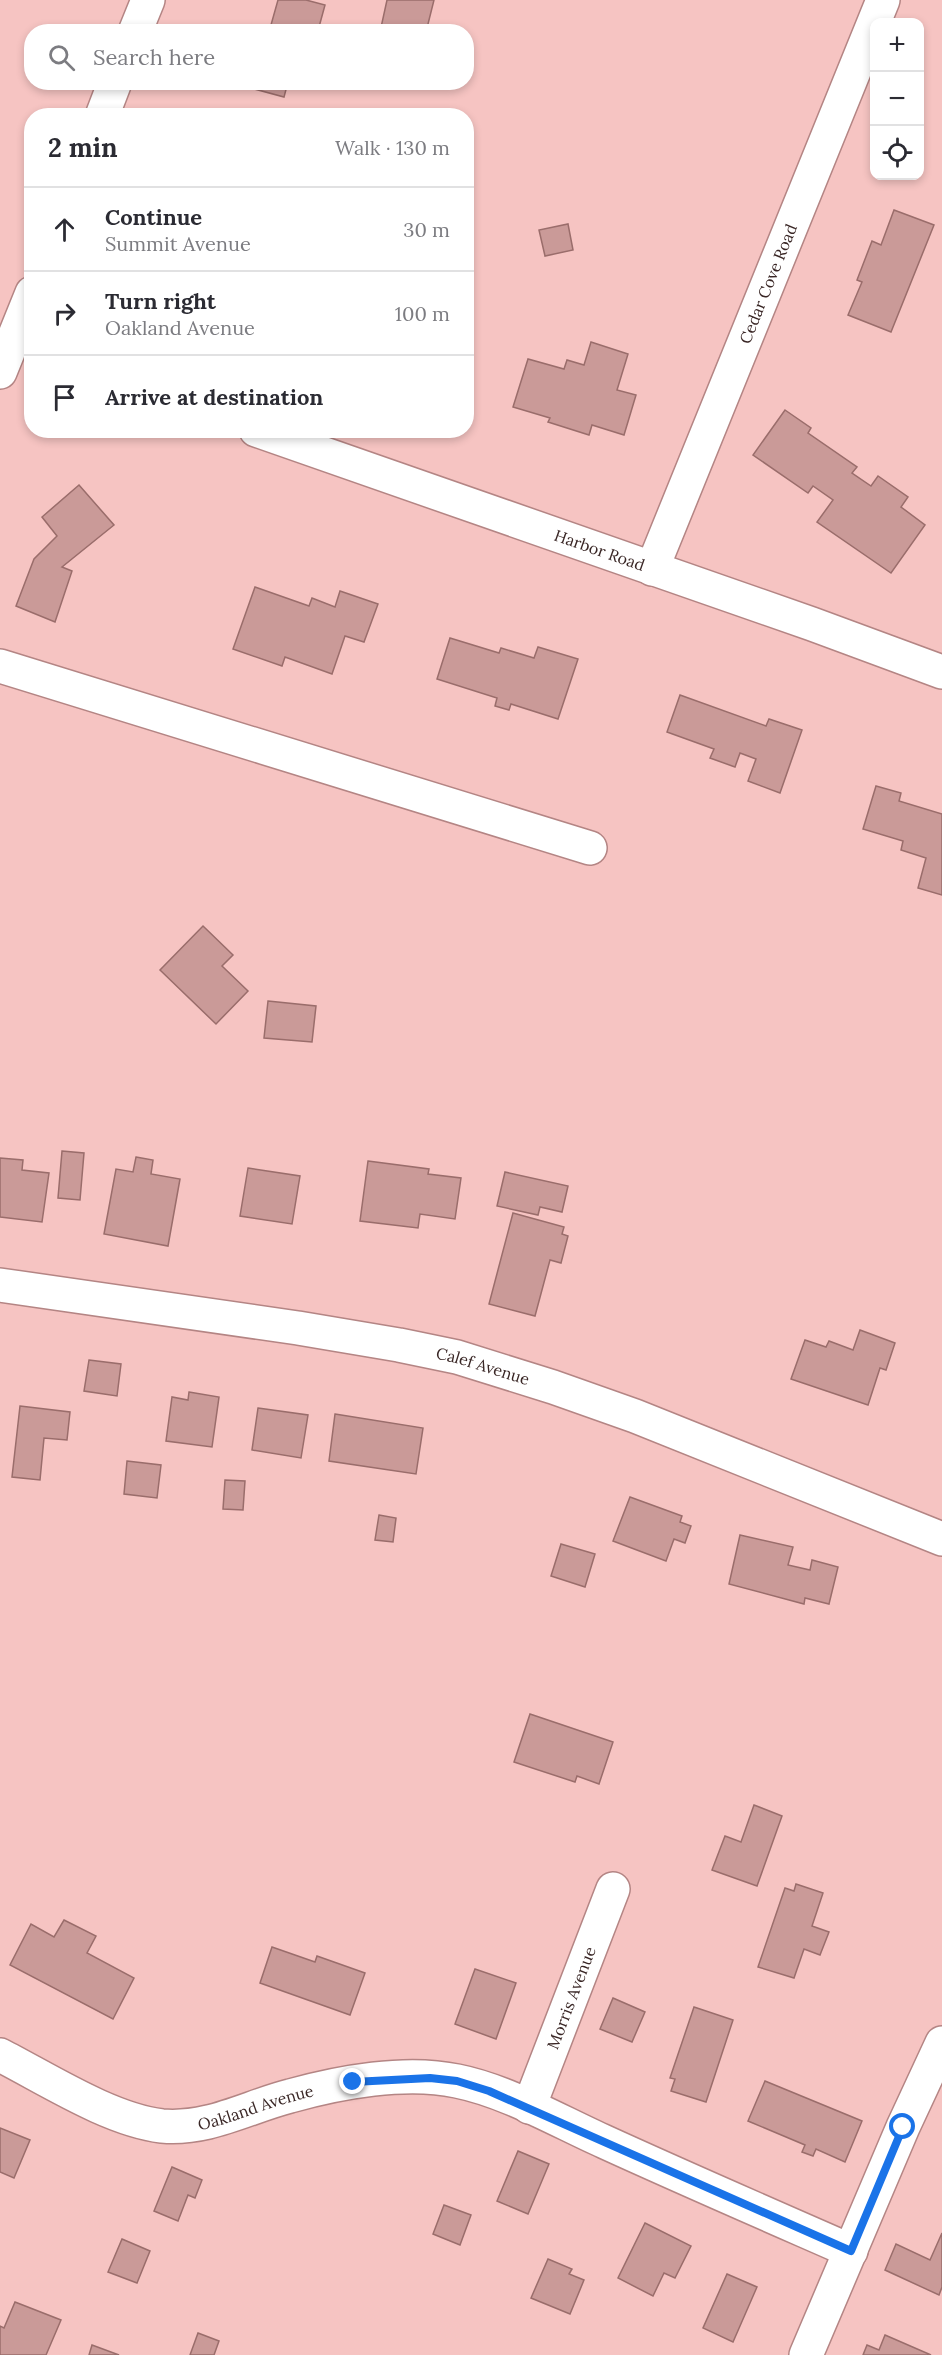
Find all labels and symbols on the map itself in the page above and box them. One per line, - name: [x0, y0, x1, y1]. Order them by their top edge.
- street label: Cedar Cove Road: [735, 220, 801, 346]
- street label: Harbor Road: [552, 525, 648, 575]
- street label: Calef Avenue: [434, 1343, 532, 1389]
- street label: Morris Avenue: [542, 1943, 600, 2052]
- route end: [339, 2068, 365, 2094]
- street label: Oakland Avenue: [196, 2080, 316, 2134]
- route start: [889, 2113, 915, 2139]

